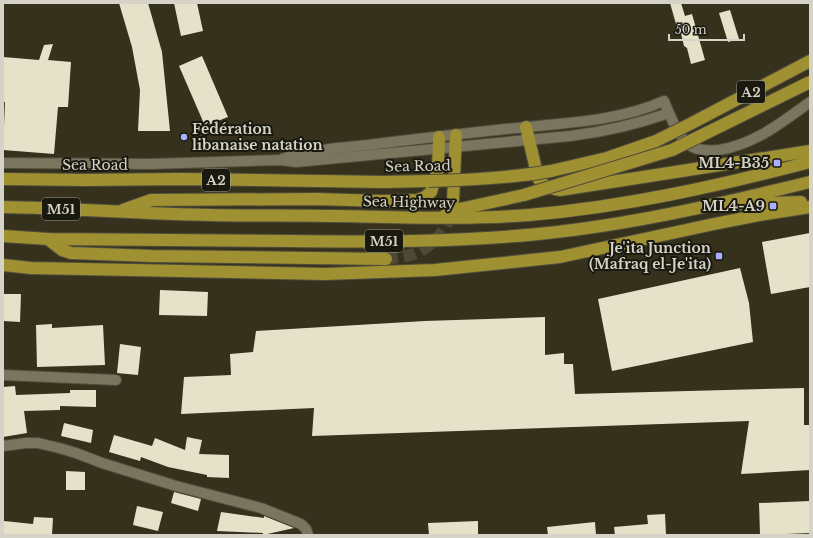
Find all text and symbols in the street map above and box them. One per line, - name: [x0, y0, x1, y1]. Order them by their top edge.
- scale bar: [669, 16, 744, 42]
- text: 50 m: [675, 22, 707, 37]
- road number: A2: [737, 81, 765, 103]
- place label: Fédération libanaise natation: [192, 120, 323, 154]
- marker: Fédération libanaise natation: [179, 132, 189, 142]
- place label: ML4-B35: [698, 154, 769, 172]
- street label: Sea Road: [62, 156, 129, 174]
- street label: Sea Road: [385, 156, 452, 176]
- marker: ML4-B35: [772, 158, 782, 168]
- road number: A2: [202, 169, 230, 191]
- street label: Sea Highway: [363, 192, 455, 212]
- place label: ML4-A9: [702, 197, 765, 215]
- road number: M51: [42, 198, 80, 220]
- marker: ML4-A9: [768, 201, 778, 211]
- road number: M51: [365, 230, 403, 252]
- place label: Je'ita Junction (Mafraq el-Je'ita): [589, 239, 711, 273]
- marker: Je'ita Junction (Mafraq el-Je'ita): [714, 251, 724, 261]

